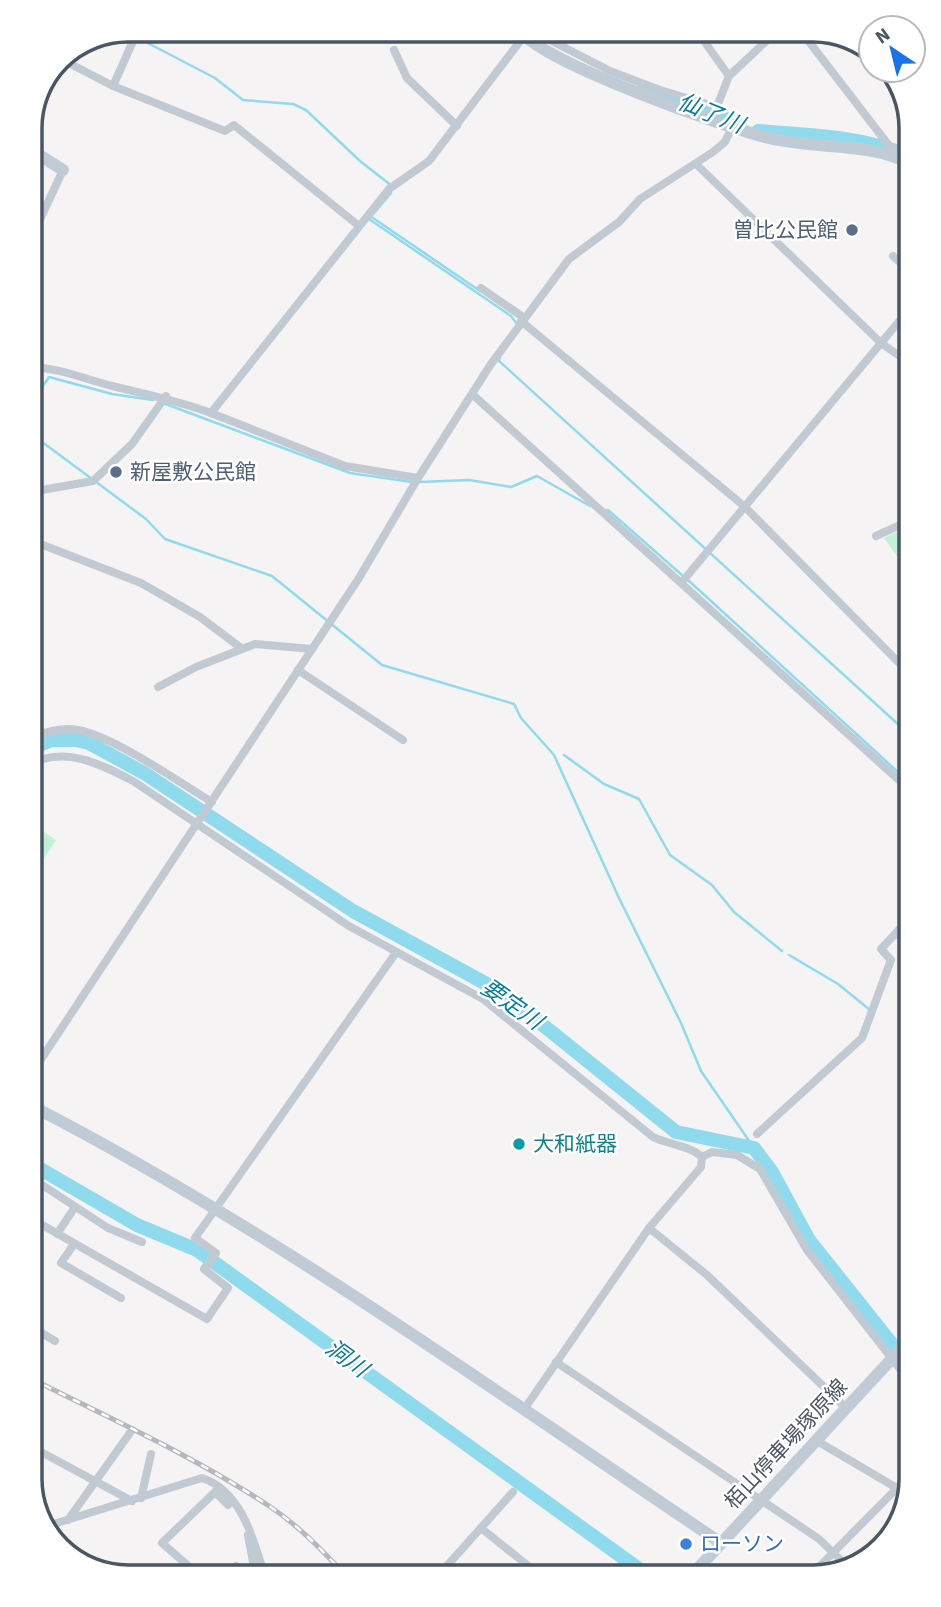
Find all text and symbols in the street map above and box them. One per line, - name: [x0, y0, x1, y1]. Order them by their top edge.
- north arrow: [857, 14, 927, 84]
- text: N: [870, 22, 896, 51]
- water label: 仙了川: [673, 85, 752, 143]
- place label: 曽比公民館: [733, 215, 838, 245]
- marker: 曽比公民館: [844, 222, 860, 238]
- place label: 新屋敷公民館: [130, 457, 256, 487]
- marker: 新屋敷公民館: [108, 464, 124, 480]
- water label: 要定川: [474, 971, 552, 1039]
- place label: 大和紙器: [533, 1129, 617, 1159]
- marker: 大和紙器: [511, 1136, 527, 1152]
- water label: 洞川: [318, 1332, 377, 1387]
- street label: 栢山停車場塚原線: [718, 1372, 854, 1516]
- place label: ローソン: [700, 1529, 784, 1559]
- marker: ローソン: [678, 1536, 694, 1552]

